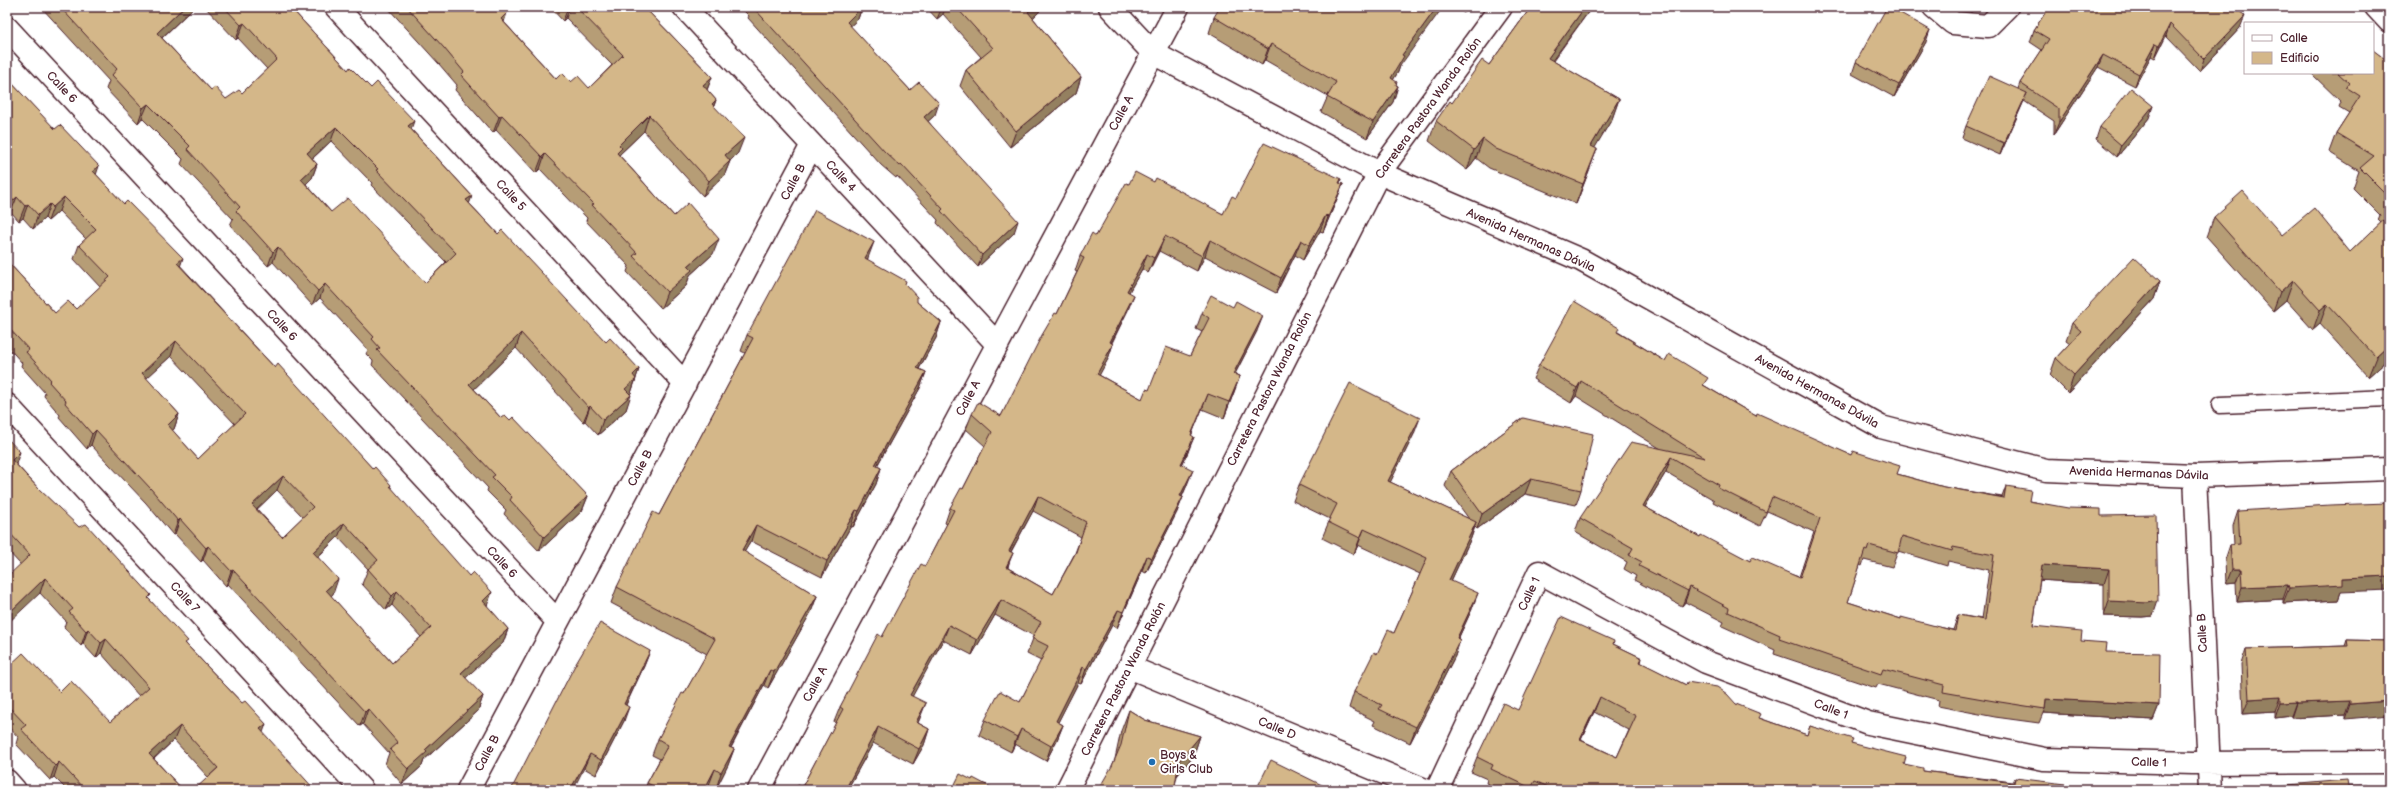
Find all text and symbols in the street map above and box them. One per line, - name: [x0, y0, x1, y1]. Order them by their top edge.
- legend: [2244, 22, 2374, 74]
- text: Calle: [2280, 31, 2308, 46]
- street label: Carretera Pastora Wanda Rolón: [1372, 34, 1485, 182]
- text: Edificio: [2280, 51, 2320, 66]
- street label: Calle 6: [43, 68, 80, 106]
- street label: Calle A: [1106, 92, 1137, 134]
- street label: Calle 4: [822, 157, 860, 196]
- street label: Calle B: [778, 161, 809, 203]
- street label: Calle 5: [492, 176, 529, 214]
- street label: Avenida Hermanas Dávila: [1464, 205, 1598, 276]
- street label: Calle 6: [263, 306, 300, 344]
- street label: Carretera Pastora Wanda Rolón: [1224, 309, 1315, 469]
- street label: Avenida Hermanas Dávila: [1752, 351, 1881, 432]
- street label: Calle A: [953, 377, 984, 419]
- street label: Calle B: [625, 447, 656, 489]
- street label: Avenida Hermanas Dávila: [2069, 464, 2209, 483]
- street label: Calle 6: [483, 543, 520, 581]
- street label: Calle 1: [1515, 575, 1544, 614]
- street label: Calle 7: [167, 579, 203, 616]
- street label: Carretera Pastora Wanda Rolón: [1078, 599, 1169, 759]
- street label: Calle B: [2194, 613, 2211, 653]
- street label: Calle A: [800, 663, 831, 705]
- street label: Calle 1: [1812, 696, 1850, 723]
- street label: Calle D: [1256, 714, 1298, 743]
- street label: Calle B: [472, 732, 503, 774]
- place label: Boys & Girls Club: [1160, 748, 1213, 777]
- street label: Calle 1: [2131, 754, 2167, 771]
- marker: Boys & Girls Club: [1147, 757, 1157, 767]

